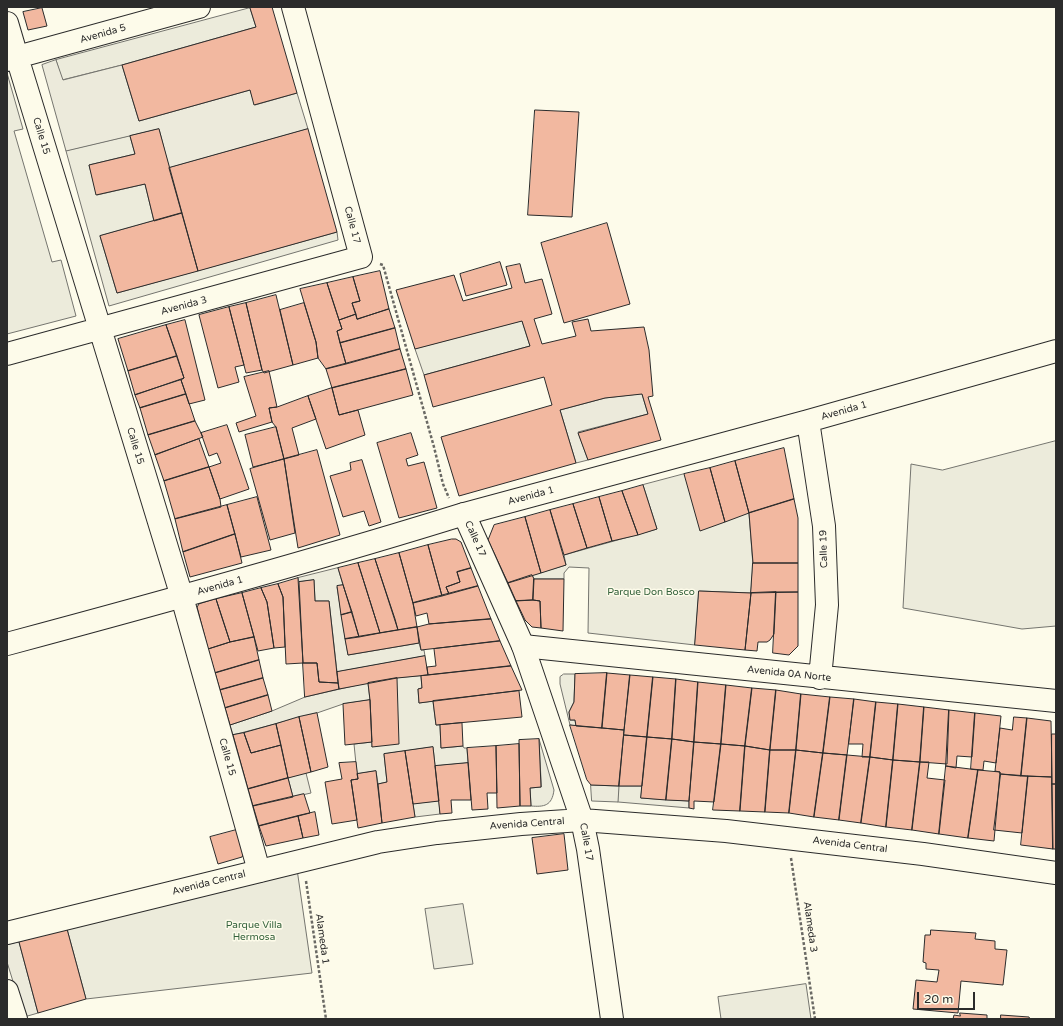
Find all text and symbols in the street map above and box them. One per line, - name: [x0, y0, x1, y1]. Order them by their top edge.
- street label: Avenida 5: [79, 22, 127, 46]
- street label: Calle 15: [30, 116, 52, 156]
- street label: Calle 17: [341, 205, 363, 245]
- street label: Avenida 3: [160, 294, 208, 318]
- street label: Avenida 1: [820, 399, 868, 423]
- street label: Calle 15: [124, 426, 146, 466]
- street label: Avenida 1: [507, 484, 555, 508]
- street label: Calle 17: [462, 519, 488, 559]
- street label: Calle 19: [817, 530, 831, 568]
- street label: Avenida 1: [196, 574, 244, 598]
- park label: Parque Don Bosco: [607, 586, 695, 598]
- street label: Avenida 0A Norte: [746, 664, 832, 684]
- street label: Calle 15: [216, 737, 238, 777]
- street label: Avenida Central: [489, 815, 565, 833]
- street label: Calle 17: [577, 822, 595, 862]
- street label: Avenida Central: [812, 834, 888, 856]
- street label: Avenida Central: [171, 868, 247, 898]
- street label: Alameda 3: [800, 901, 820, 953]
- street label: Alameda 1: [312, 913, 332, 965]
- park label: Parque Villa Hermosa: [226, 919, 282, 942]
- scale bar: [919, 984, 977, 1010]
- text: 20 m: [924, 992, 953, 1006]

